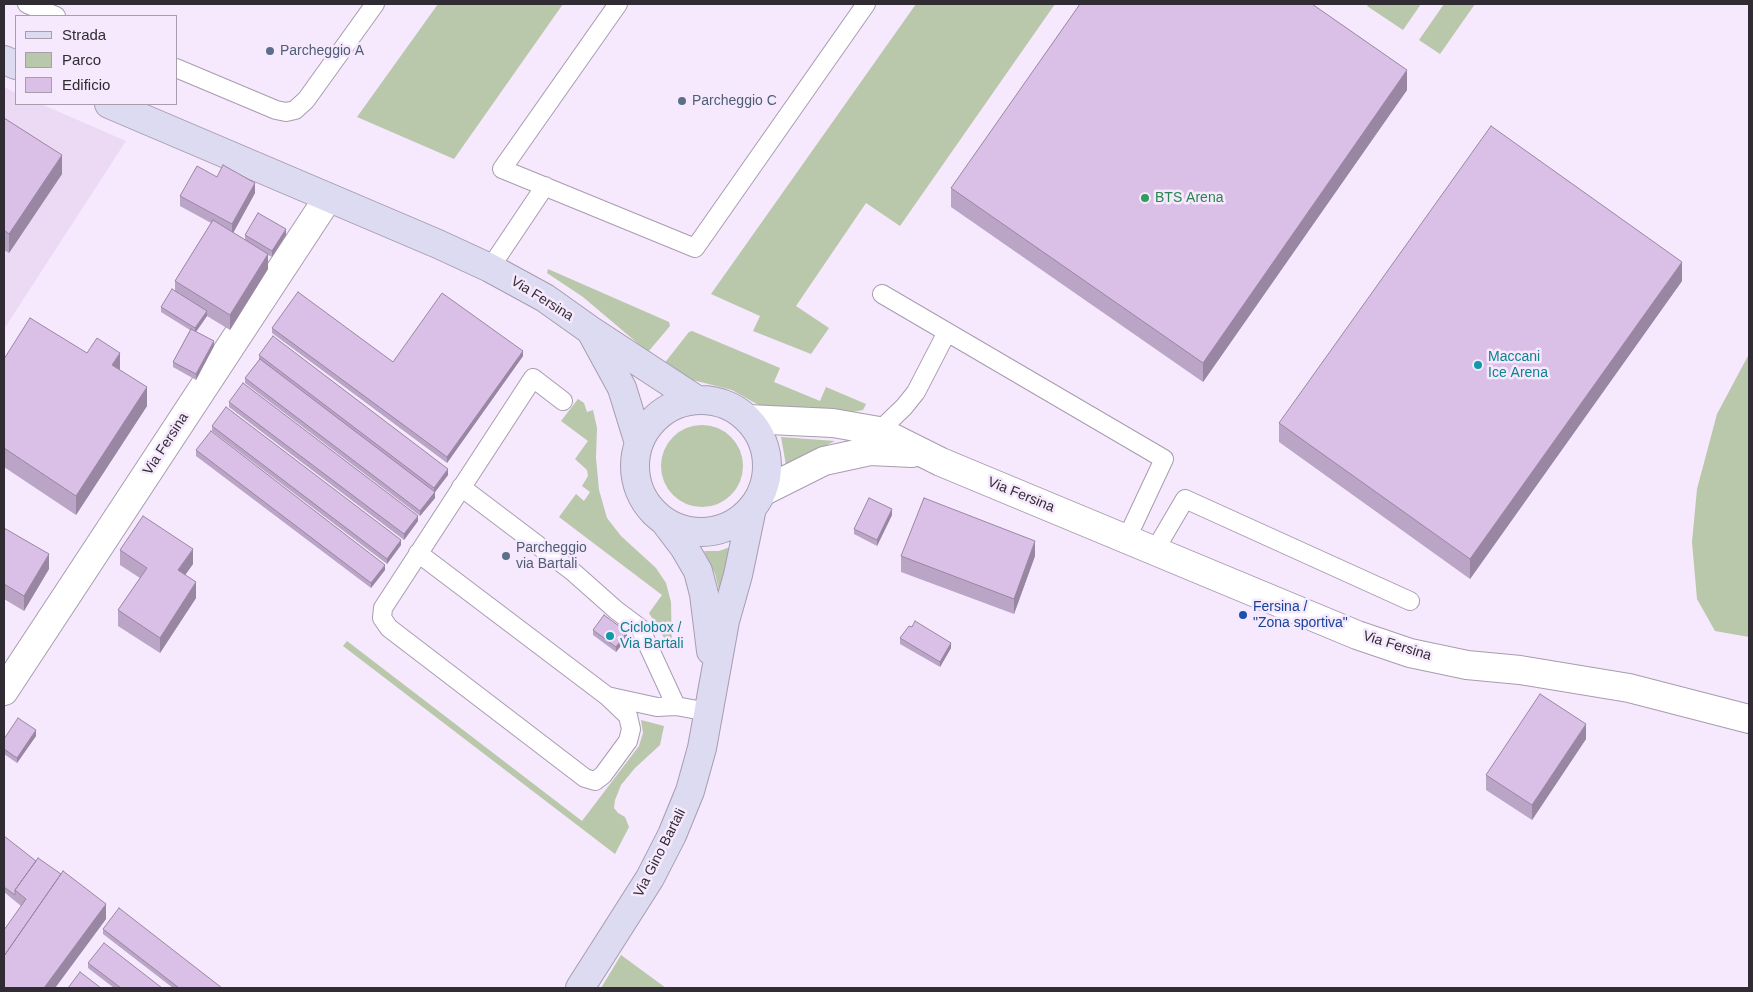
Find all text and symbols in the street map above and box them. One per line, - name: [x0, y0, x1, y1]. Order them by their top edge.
- legend: [15, 15, 178, 105]
- text: Strada: [62, 26, 106, 43]
- place label: Parcheggio A: [280, 43, 364, 59]
- marker: Parcheggio A: [264, 45, 276, 57]
- text: Parco: [62, 51, 101, 68]
- text: Edificio: [62, 76, 110, 93]
- place label: Parcheggio C: [692, 93, 777, 109]
- marker: Parcheggio C: [676, 95, 688, 107]
- place label: BTS Arena: [1155, 190, 1223, 206]
- marker: BTS Arena: [1139, 192, 1151, 204]
- street label: Via Fersina: [508, 273, 576, 325]
- place label: Maccani Ice Arena: [1488, 349, 1548, 382]
- marker: Maccani Ice Arena: [1472, 359, 1484, 371]
- street label: Via Fersina: [140, 410, 192, 478]
- street label: Via Fersina: [985, 474, 1057, 516]
- place label: Parcheggio via Bartali: [516, 540, 587, 572]
- marker: Parcheggio via Bartali: [500, 550, 512, 562]
- place label: Fersina / "Zona sportiva": [1253, 599, 1348, 632]
- marker: Fersina / "Zona sportiva": [1237, 609, 1249, 621]
- place label: Ciclobox / Via Bartali: [620, 620, 684, 652]
- street label: Via Fersina: [1361, 628, 1433, 664]
- marker: Ciclobox / Via Bartali: [604, 630, 616, 642]
- street label: Via Gino Bartali: [630, 806, 690, 900]

